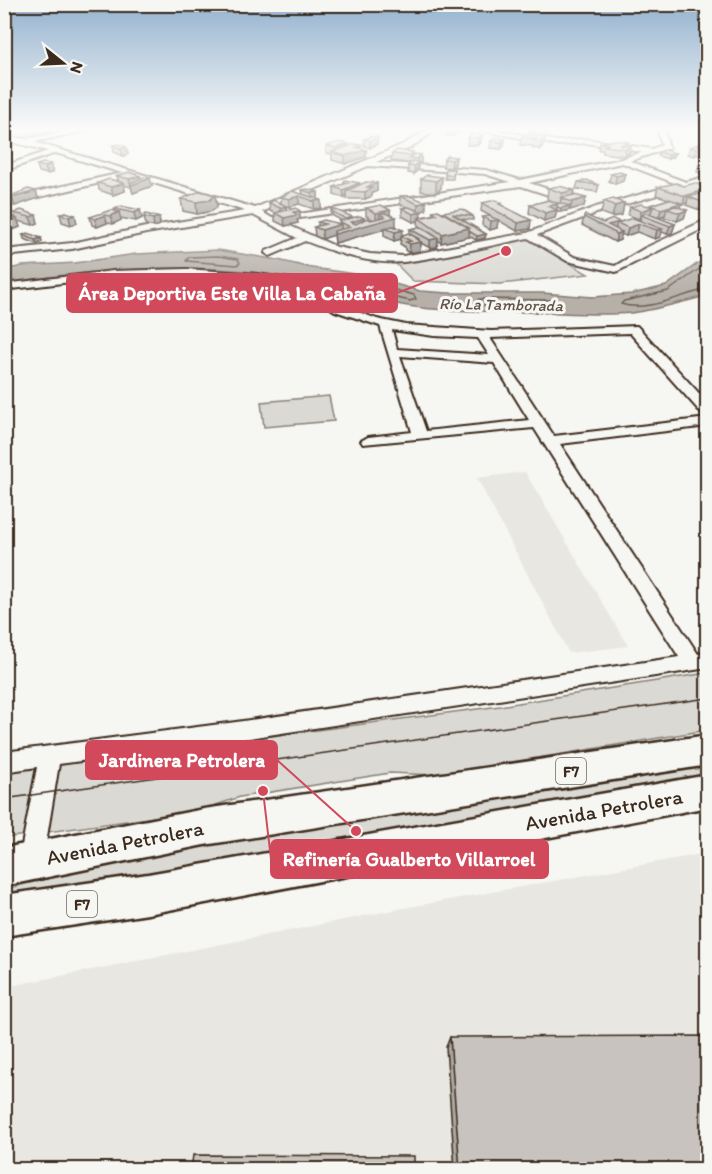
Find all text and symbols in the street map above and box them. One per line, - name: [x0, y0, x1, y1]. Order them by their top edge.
- north arrow: [33, 33, 93, 93]
- text: N: [66, 59, 87, 76]
- callout: Área Deportiva Este Villa La Cabaña: [67, 274, 397, 312]
- text: Área Deportiva Este Villa La Cabaña: [77, 281, 386, 306]
- water label: Río La Tamborada: [439, 294, 564, 315]
- callout: Jardinera Petrolera: [86, 741, 277, 779]
- text: Jardinera Petrolera: [98, 748, 265, 772]
- road number: F7: [556, 758, 586, 784]
- street label: Avenida Petrolera: [523, 783, 685, 836]
- street label: Avenida Petrolera: [44, 815, 206, 870]
- callout: Refinería Gualberto Villarroel: [271, 840, 548, 878]
- text: Refinería Gualberto Villarroel: [283, 847, 536, 871]
- road number: F7: [67, 891, 97, 917]

